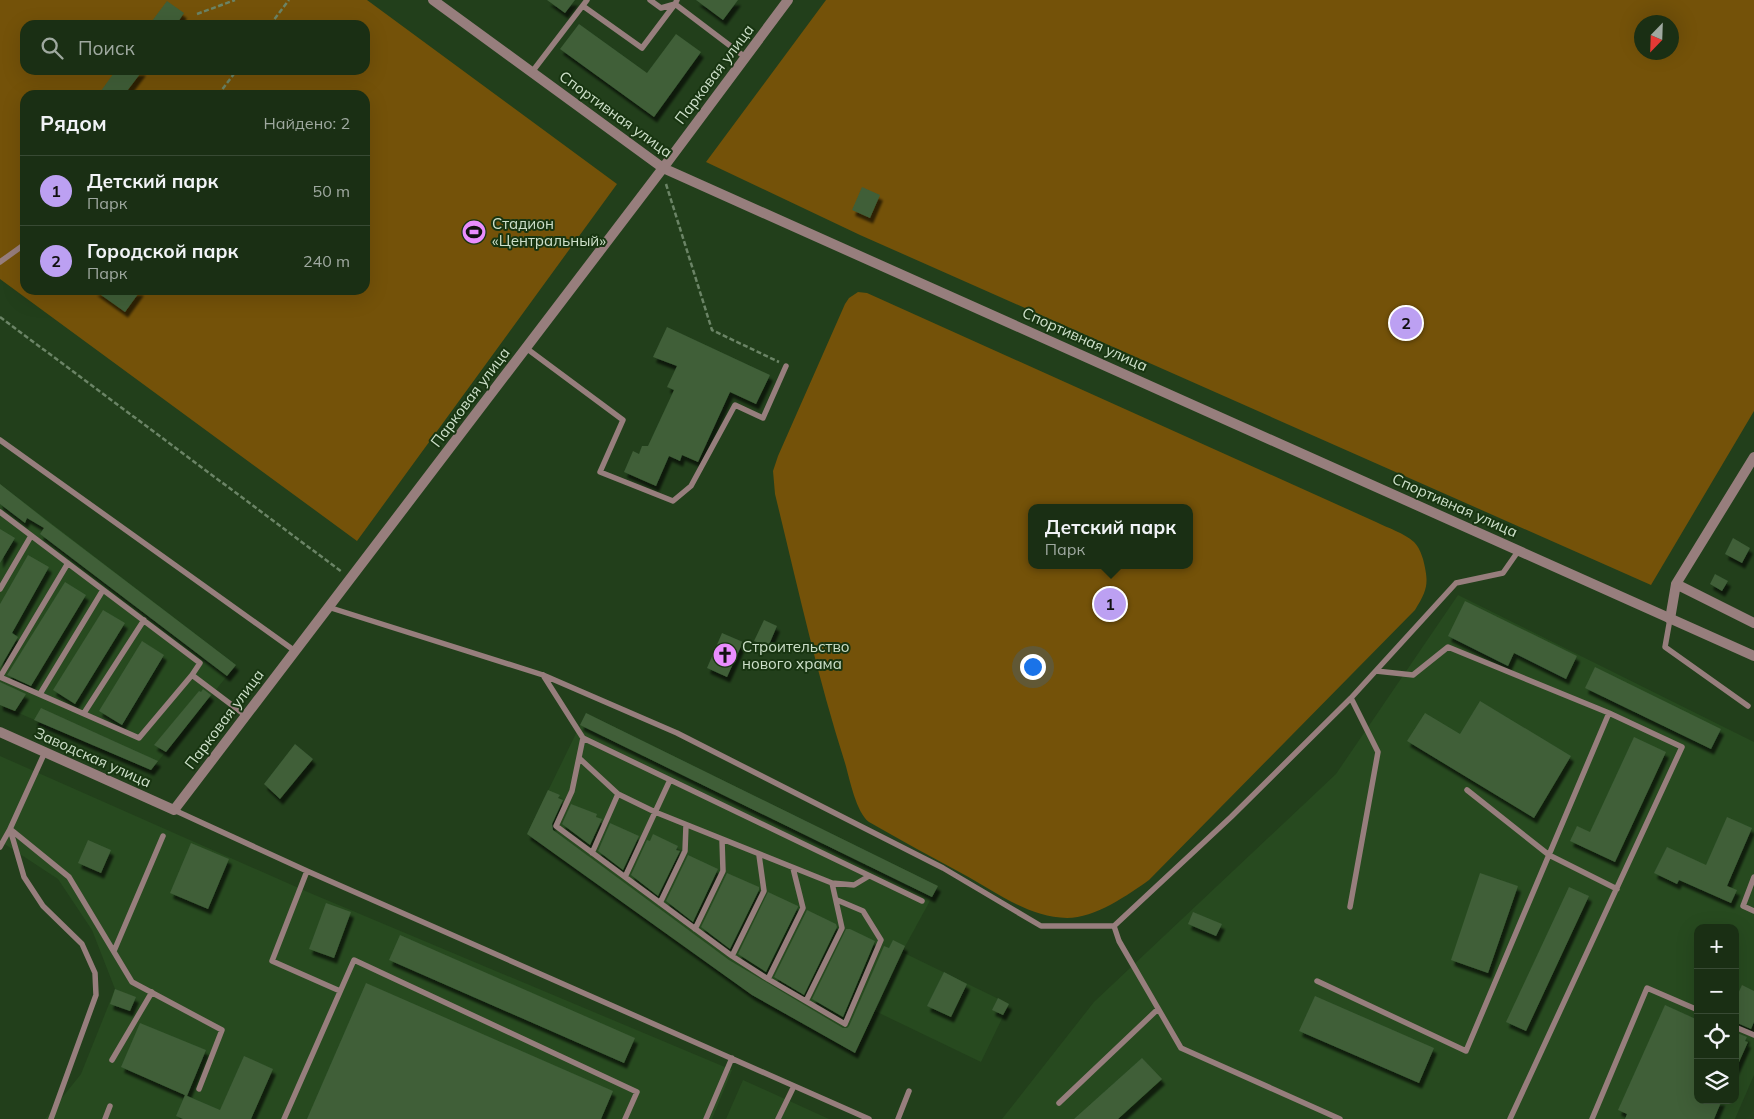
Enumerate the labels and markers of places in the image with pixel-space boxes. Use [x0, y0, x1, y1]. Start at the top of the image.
place label: Стадион «Центральный» [492, 214, 606, 250]
sports icon: Стадион «Центральный» [461, 219, 487, 245]
pin: 2 [1390, 304, 1422, 342]
pin: 1 [1094, 585, 1126, 623]
place label: Строительство нового храма [742, 637, 850, 673]
church icon: Строительство нового храма [712, 642, 738, 668]

